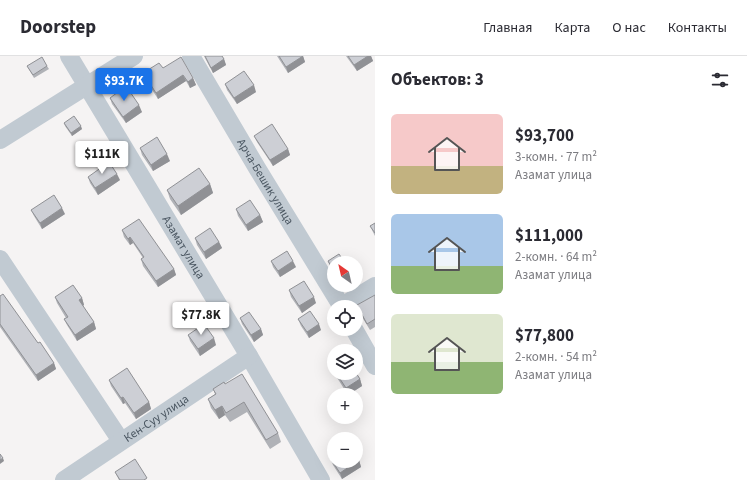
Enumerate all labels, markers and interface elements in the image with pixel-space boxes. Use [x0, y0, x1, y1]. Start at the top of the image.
text: Doorstep [20, 14, 96, 41]
text: Главная [483, 18, 532, 38]
text: Карта [554, 18, 590, 38]
text: О нас [612, 18, 646, 38]
text: Контакты [668, 18, 727, 38]
pin: $93.7K [91, 68, 157, 102]
text: Объектов: 3 [391, 68, 484, 92]
icon: filters [709, 69, 731, 91]
text: $93.7K [104, 72, 144, 90]
text: $93,700 [515, 124, 574, 148]
icon: home [423, 130, 471, 178]
street label: Арча-Бешик улица [233, 136, 298, 228]
pin: $111K [74, 141, 130, 175]
text: $111K [84, 145, 120, 163]
text: 3-комн. · 77 m² [515, 148, 597, 166]
text: Азамат улица [515, 166, 592, 184]
street label: Азамат улица [158, 213, 209, 282]
text: $111,000 [515, 224, 583, 248]
icon: home [423, 230, 471, 278]
text: 2-комн. · 64 m² [515, 248, 597, 266]
north arrow [327, 256, 363, 292]
map controls [327, 256, 363, 468]
text: Азамат улица [515, 266, 592, 284]
button: locate [327, 300, 363, 336]
pin: $77.8K [168, 302, 234, 336]
text: $77.8K [181, 306, 221, 324]
text: $77,800 [515, 324, 574, 348]
icon: home [423, 330, 471, 378]
button: layers [327, 344, 363, 380]
text: 2-комн. · 54 m² [515, 348, 597, 366]
text: Азамат улица [515, 366, 592, 384]
button: + [327, 388, 363, 424]
street label: Кен-Суу улица [121, 391, 192, 447]
button: − [327, 432, 363, 468]

